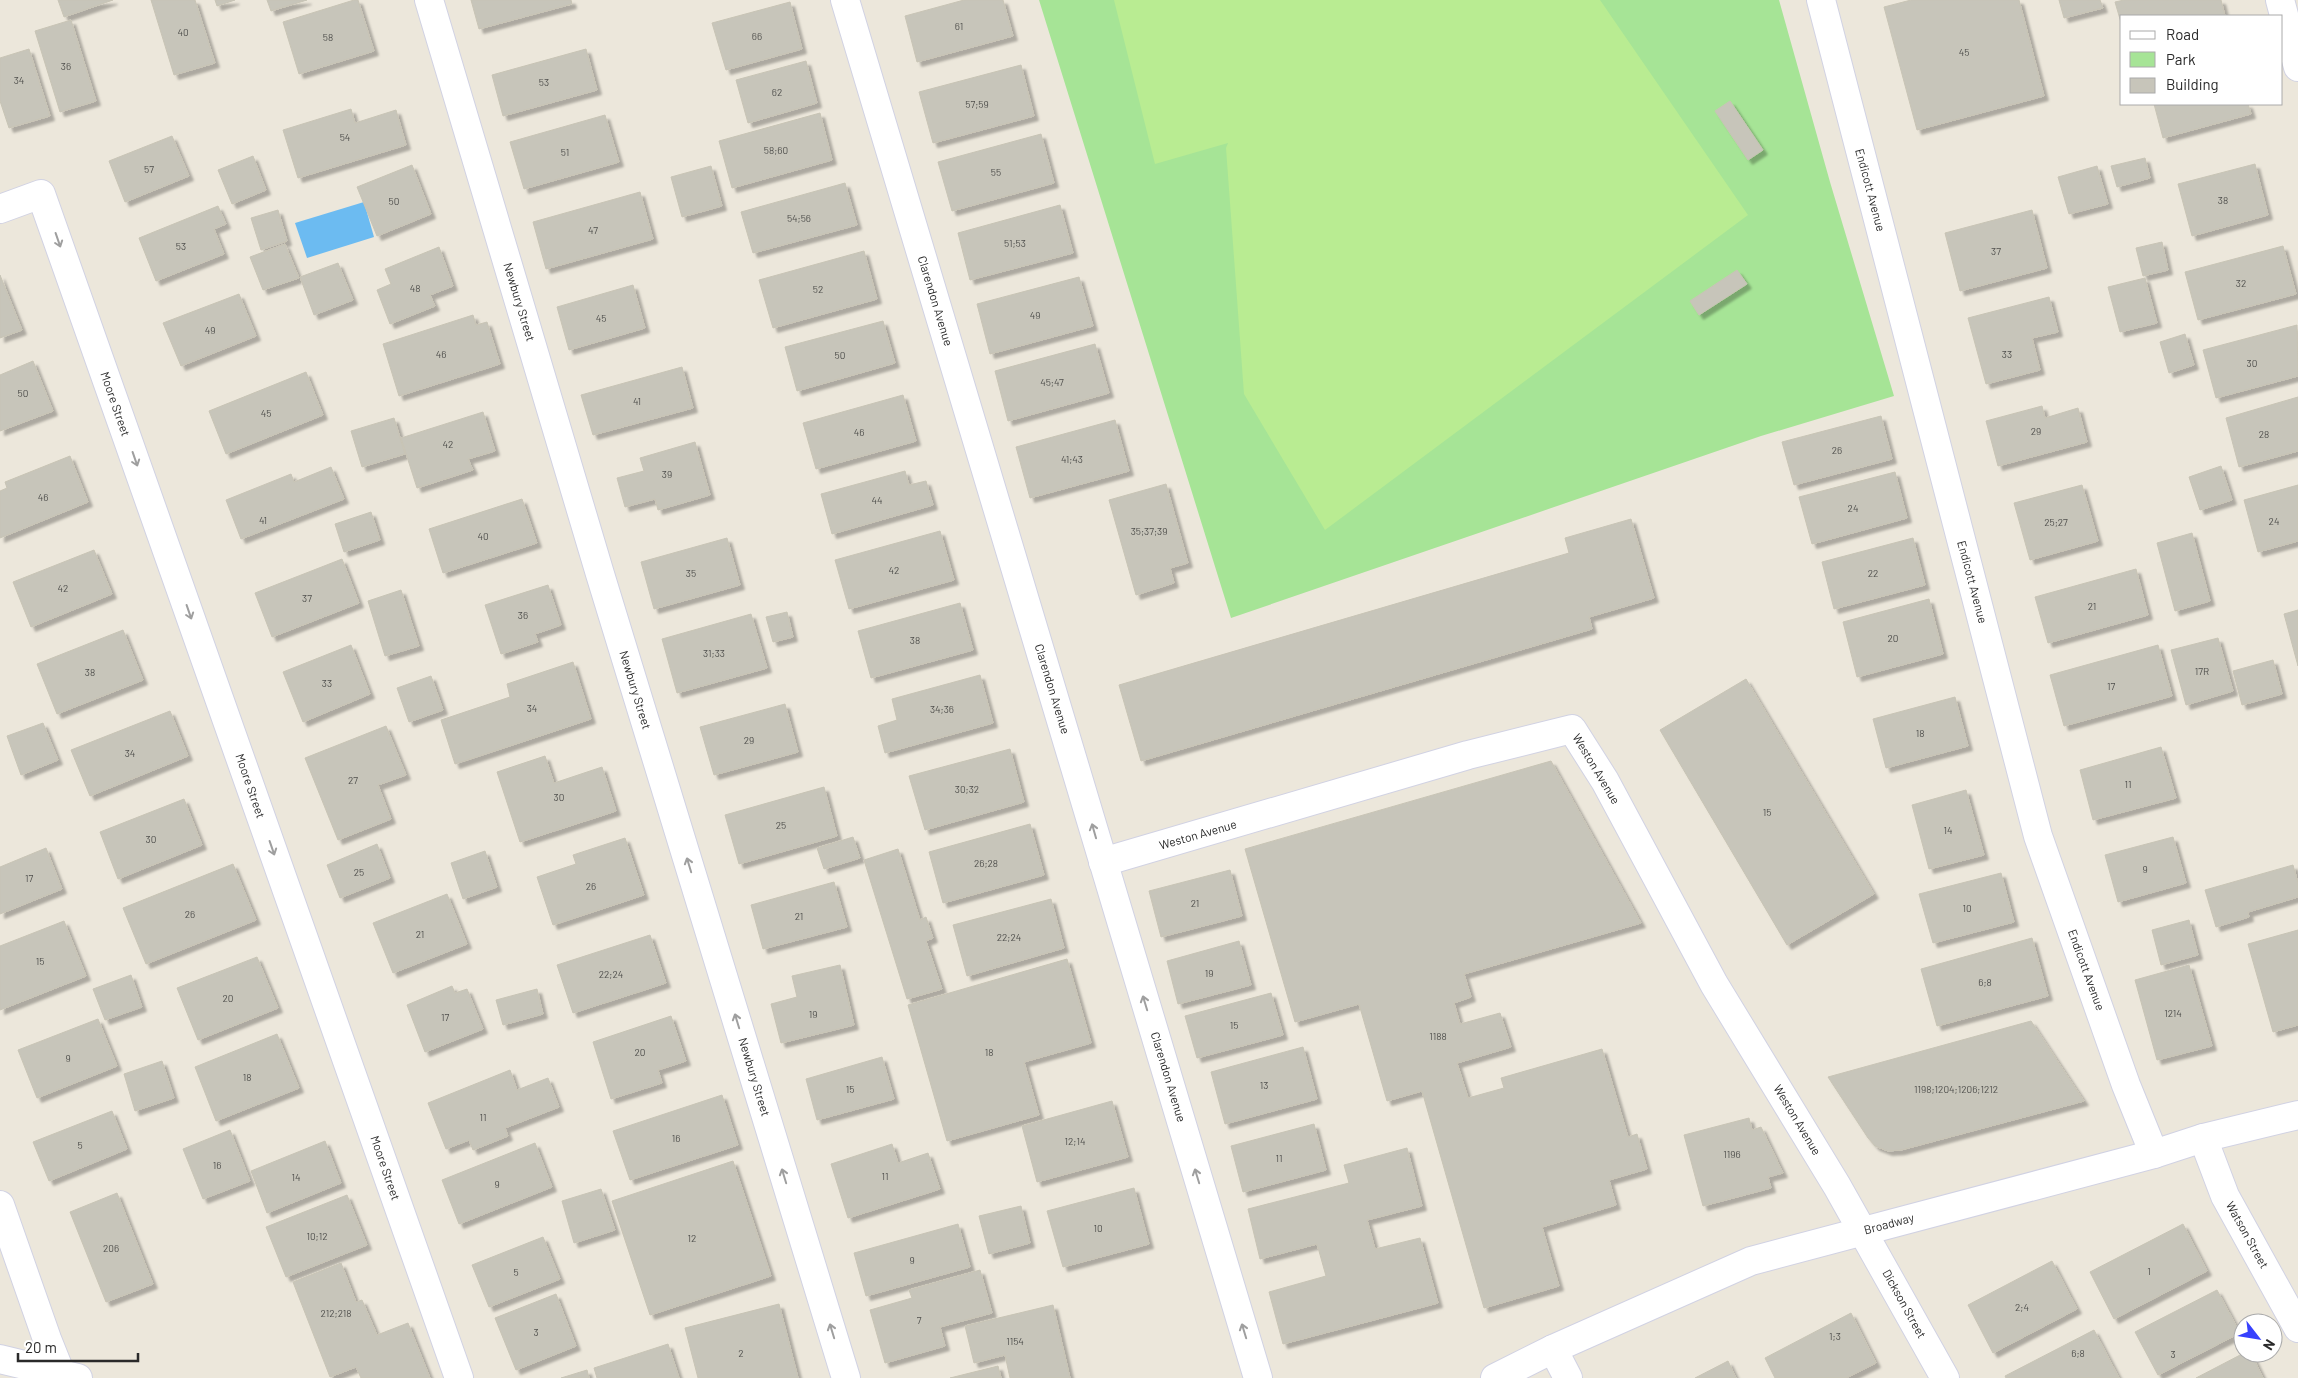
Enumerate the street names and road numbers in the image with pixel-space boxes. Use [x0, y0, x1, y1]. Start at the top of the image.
street label: Endicott Avenue [1853, 147, 1889, 233]
street label: Clarendon Avenue [916, 254, 956, 347]
street label: Newbury Street [501, 261, 539, 343]
street label: Moore Street [98, 369, 134, 438]
street label: Endicott Avenue [1955, 539, 1991, 625]
street label: Clarendon Avenue [1033, 642, 1073, 735]
street label: Newbury Street [617, 649, 655, 731]
street label: Weston Avenue [1570, 731, 1623, 806]
street label: Moore Street [233, 751, 269, 820]
street label: Weston Avenue [1157, 816, 1238, 852]
street label: Endicott Avenue [2066, 927, 2108, 1012]
street label: Clarendon Avenue [1149, 1030, 1189, 1123]
street label: Newbury Street [736, 1036, 774, 1118]
street label: Weston Avenue [1771, 1082, 1824, 1157]
street label: Moore Street [368, 1133, 404, 1202]
street label: Watson Street [2224, 1199, 2272, 1270]
street label: Broadway [1862, 1210, 1916, 1236]
street label: Dickson Street [1880, 1267, 1930, 1340]

